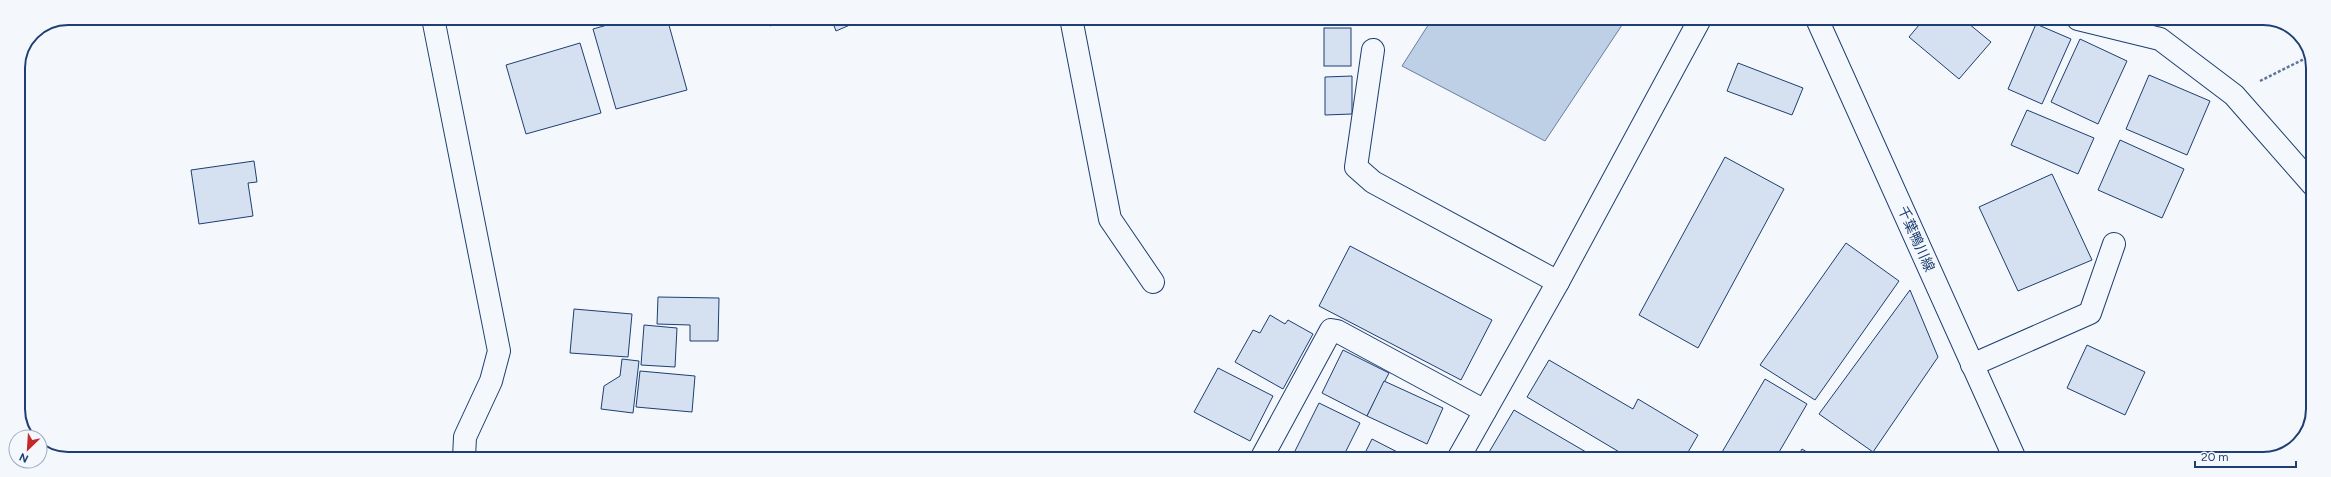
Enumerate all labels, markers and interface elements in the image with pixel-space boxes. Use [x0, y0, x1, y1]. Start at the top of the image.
street label: 千葉鴨川線 [1894, 204, 1938, 274]
north arrow [8, 429, 48, 469]
scale bar [2195, 443, 2296, 469]
text: N [17, 450, 31, 465]
text: 20 m [2201, 450, 2229, 464]

